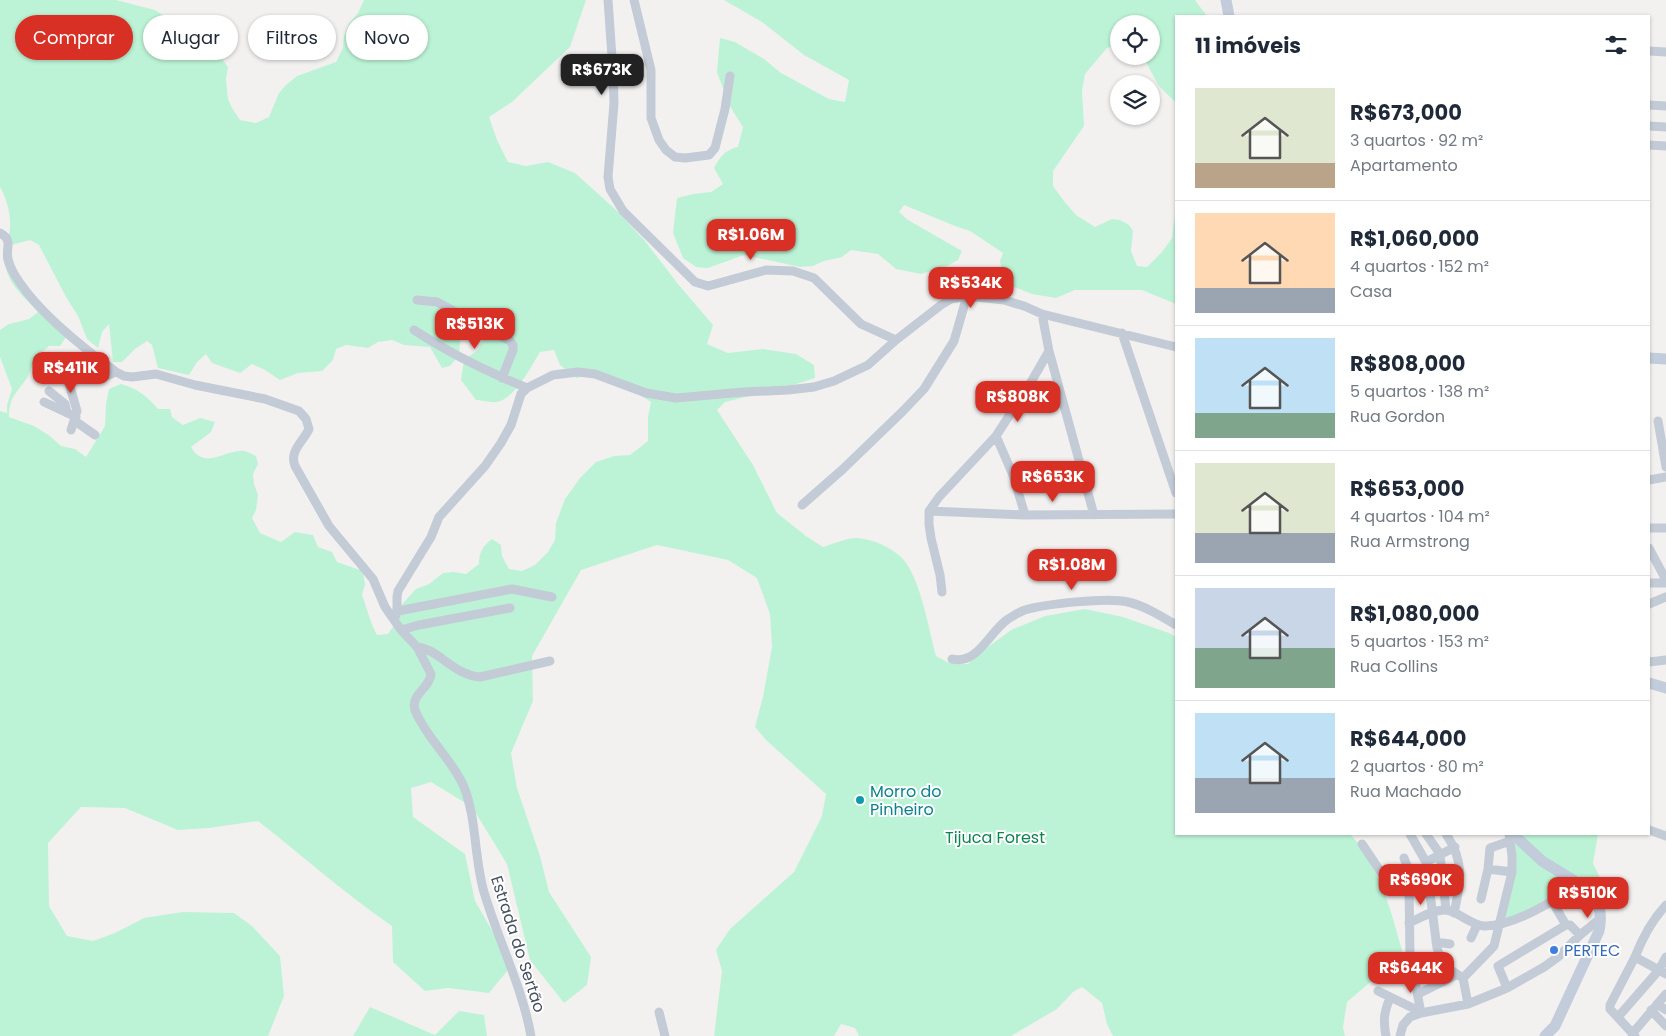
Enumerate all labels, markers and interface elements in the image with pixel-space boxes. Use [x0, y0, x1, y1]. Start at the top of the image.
chip: Comprar [15, 15, 133, 60]
chip: Alugar [143, 15, 238, 60]
chip: Filtros [248, 15, 336, 60]
chip: Novo [346, 15, 428, 60]
map controls [1110, 15, 1160, 125]
button: locate [1110, 15, 1160, 65]
text: 11 imóveis [1195, 31, 1301, 60]
icon: filters [1602, 31, 1630, 59]
pin: R$673K [561, 54, 643, 96]
text: R$673K [572, 58, 632, 81]
button: layers [1110, 75, 1160, 125]
text: R$673,000 [1350, 98, 1462, 127]
icon: home [1235, 108, 1295, 168]
text: 3 quartos · 92 m² [1350, 129, 1483, 152]
text: Apartamento [1350, 154, 1458, 177]
pin: R$1.06M [705, 218, 797, 261]
text: R$1.06M [718, 223, 784, 246]
text: R$1,060,000 [1350, 224, 1479, 253]
icon: home [1235, 233, 1295, 293]
text: 4 quartos · 152 m² [1350, 255, 1489, 278]
pin: R$534K [930, 266, 1012, 309]
text: R$534K [939, 271, 1003, 294]
text: Casa [1350, 280, 1392, 303]
pin: R$513K [434, 308, 516, 350]
text: R$513K [446, 312, 504, 335]
text: R$808,000 [1350, 349, 1466, 378]
pin: R$411K [30, 352, 112, 394]
text: R$411K [44, 356, 98, 379]
icon: home [1235, 358, 1295, 418]
pin: R$808K [977, 380, 1059, 423]
text: 5 quartos · 138 m² [1350, 380, 1489, 403]
text: R$808K [986, 385, 1050, 408]
text: Rua Gordon [1350, 405, 1445, 428]
pin: R$653K [1012, 460, 1094, 503]
text: R$653K [1022, 465, 1084, 488]
text: R$653,000 [1350, 474, 1464, 503]
icon: home [1235, 483, 1295, 543]
text: 4 quartos · 104 m² [1350, 505, 1490, 528]
text: Rua Armstrong [1350, 530, 1470, 553]
pin: R$1.08M [1026, 548, 1118, 591]
text: R$1.08M [1039, 553, 1105, 576]
text: R$1,080,000 [1350, 599, 1480, 628]
icon: home [1235, 608, 1295, 668]
text: 5 quartos · 153 m² [1350, 630, 1489, 653]
text: Rua Collins [1350, 655, 1438, 678]
text: R$644,000 [1350, 724, 1466, 753]
icon: home [1235, 733, 1295, 793]
text: 2 quartos · 80 m² [1350, 755, 1484, 778]
place label: Morro do Pinheiro [870, 780, 942, 821]
text: Rua Machado [1350, 780, 1461, 803]
marker: Morro do Pinheiro [854, 794, 866, 806]
park label: Tijuca Forest [945, 826, 1045, 849]
pin: R$690K [1380, 864, 1462, 906]
text: R$690K [1390, 868, 1452, 891]
street label: Estrada do Sertão [485, 873, 551, 1015]
pin: R$510K [1547, 876, 1629, 919]
text: R$510K [1559, 881, 1617, 904]
place label: PERTEC [1564, 939, 1620, 962]
marker: PERTEC [1548, 944, 1560, 956]
pin: R$644K [1370, 952, 1452, 994]
text: R$644K [1379, 956, 1443, 979]

